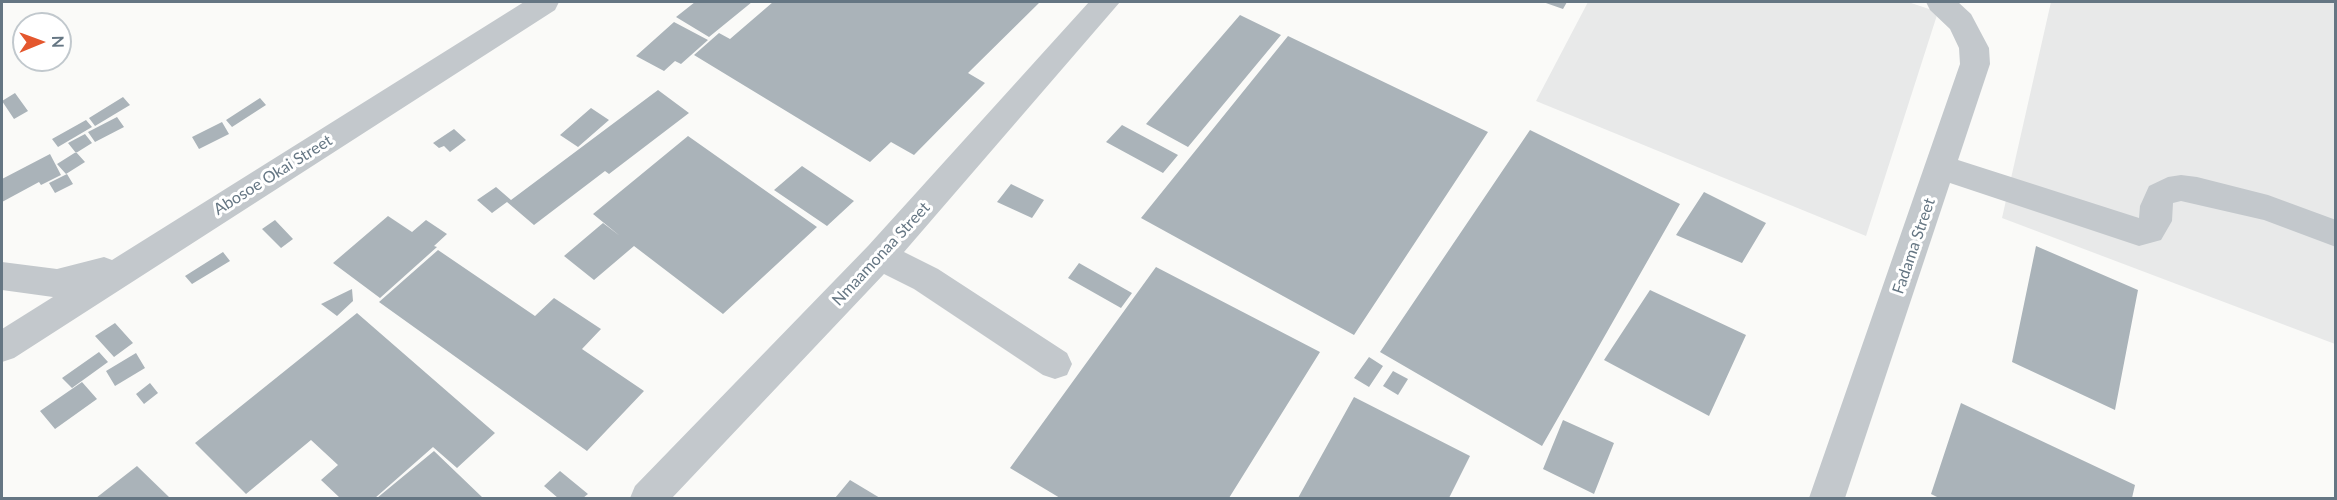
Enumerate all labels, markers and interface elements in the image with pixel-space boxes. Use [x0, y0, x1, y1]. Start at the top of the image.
north arrow [12, 12, 72, 72]
text: N [49, 35, 68, 48]
street label: Abosoe Okai Street [210, 131, 336, 219]
street label: Fadama Street [1889, 196, 1939, 296]
street label: Nmaamonaa Street [828, 198, 934, 310]

